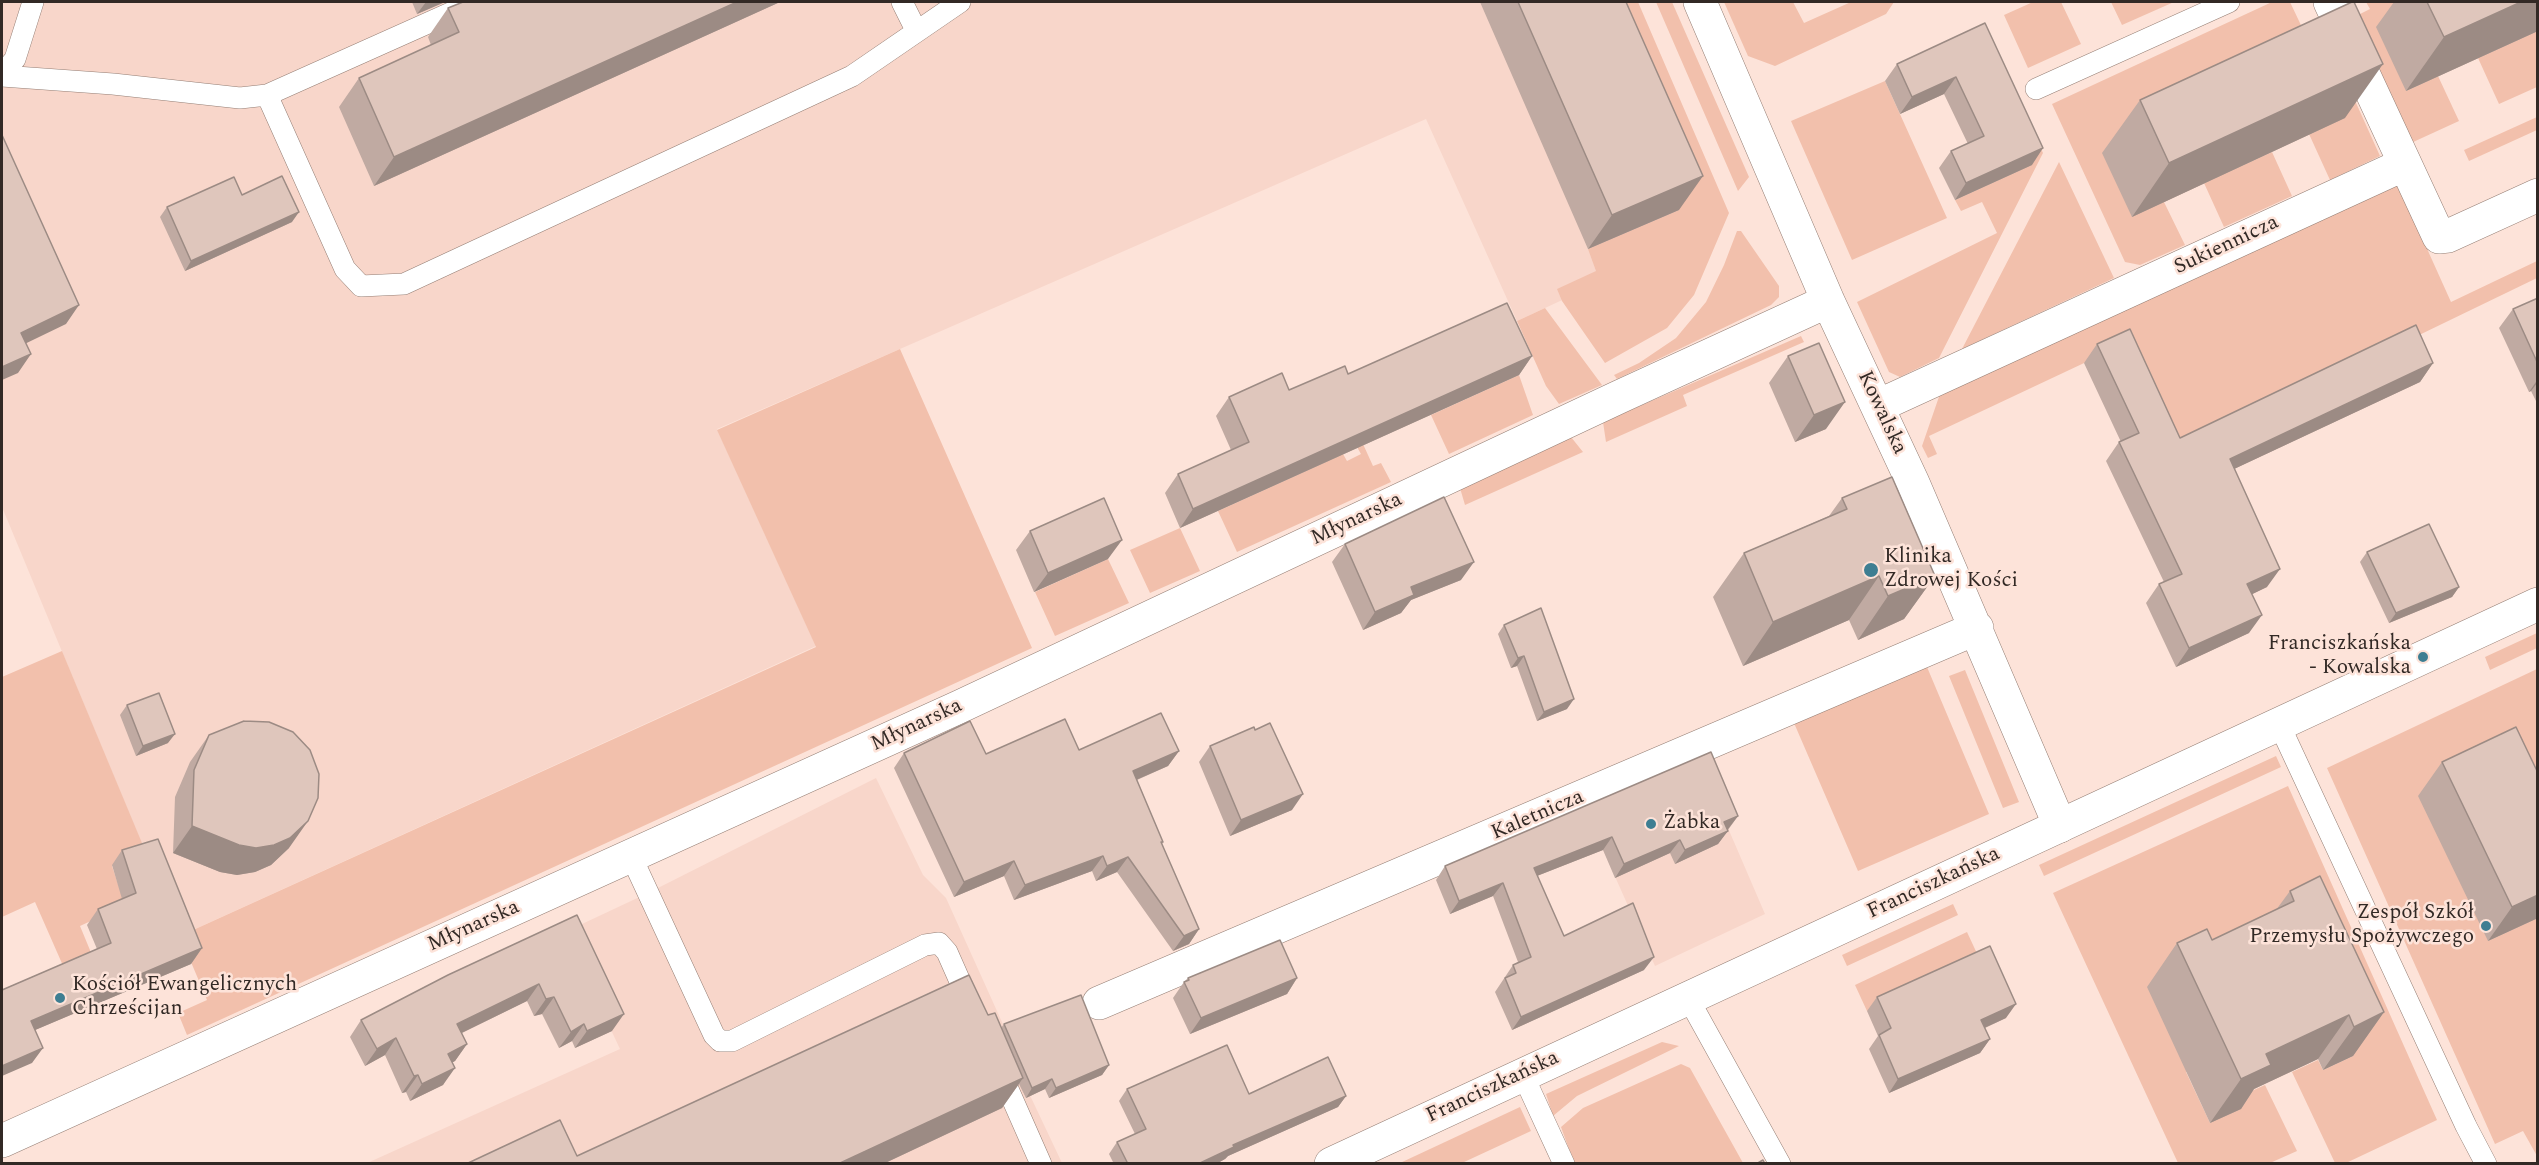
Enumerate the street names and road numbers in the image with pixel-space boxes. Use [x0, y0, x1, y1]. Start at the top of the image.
street label: Sukiennicza [2171, 211, 2283, 281]
street label: Kowalska [1851, 367, 1911, 459]
street label: Młynarska [1307, 488, 1407, 552]
street label: Młynarska [867, 694, 967, 758]
street label: Kaletnicza [1488, 785, 1588, 847]
street label: Franciszkańska [1864, 842, 2004, 926]
street label: Młynarska [424, 896, 524, 958]
street label: Franciszkańska [1423, 1046, 1563, 1130]

